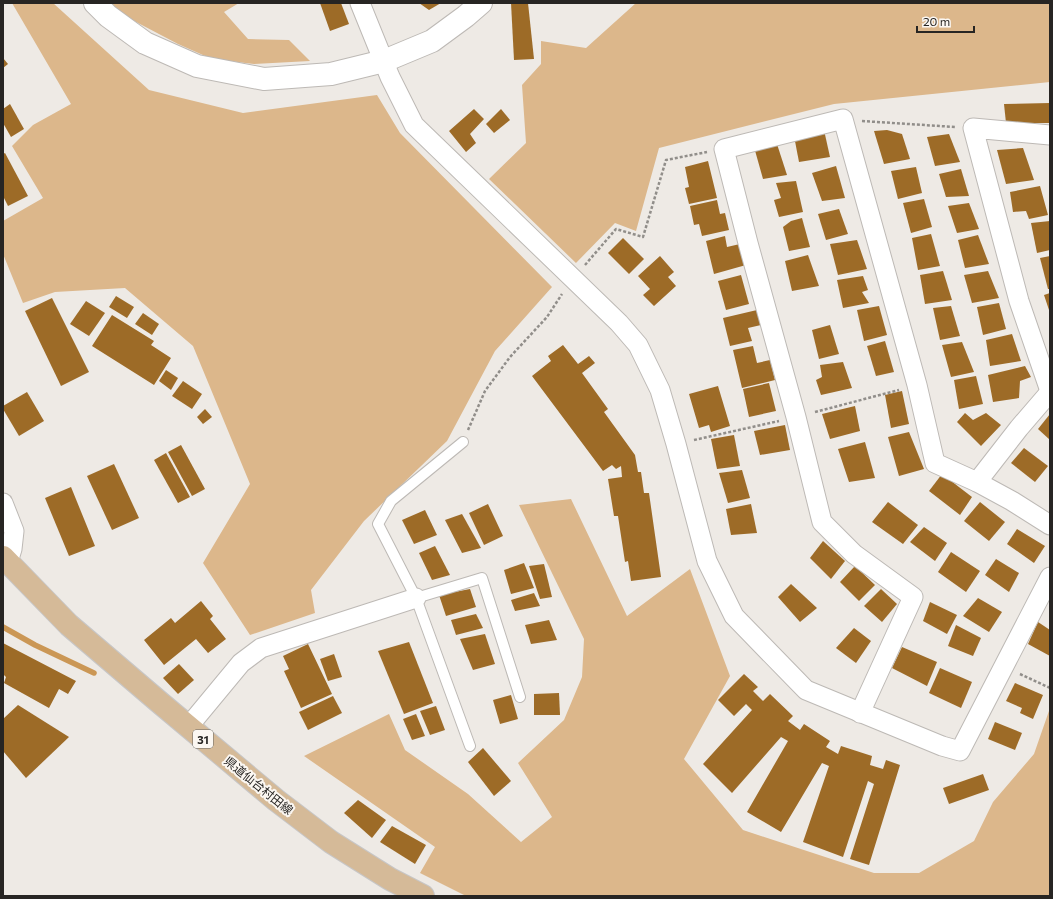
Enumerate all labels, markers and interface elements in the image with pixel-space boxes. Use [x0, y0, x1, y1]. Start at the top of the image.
scale bar [917, 8, 974, 34]
text: 20 m [923, 14, 950, 28]
road number: 31 [193, 730, 213, 748]
street label: 県道仙台村田線 [222, 753, 296, 817]

